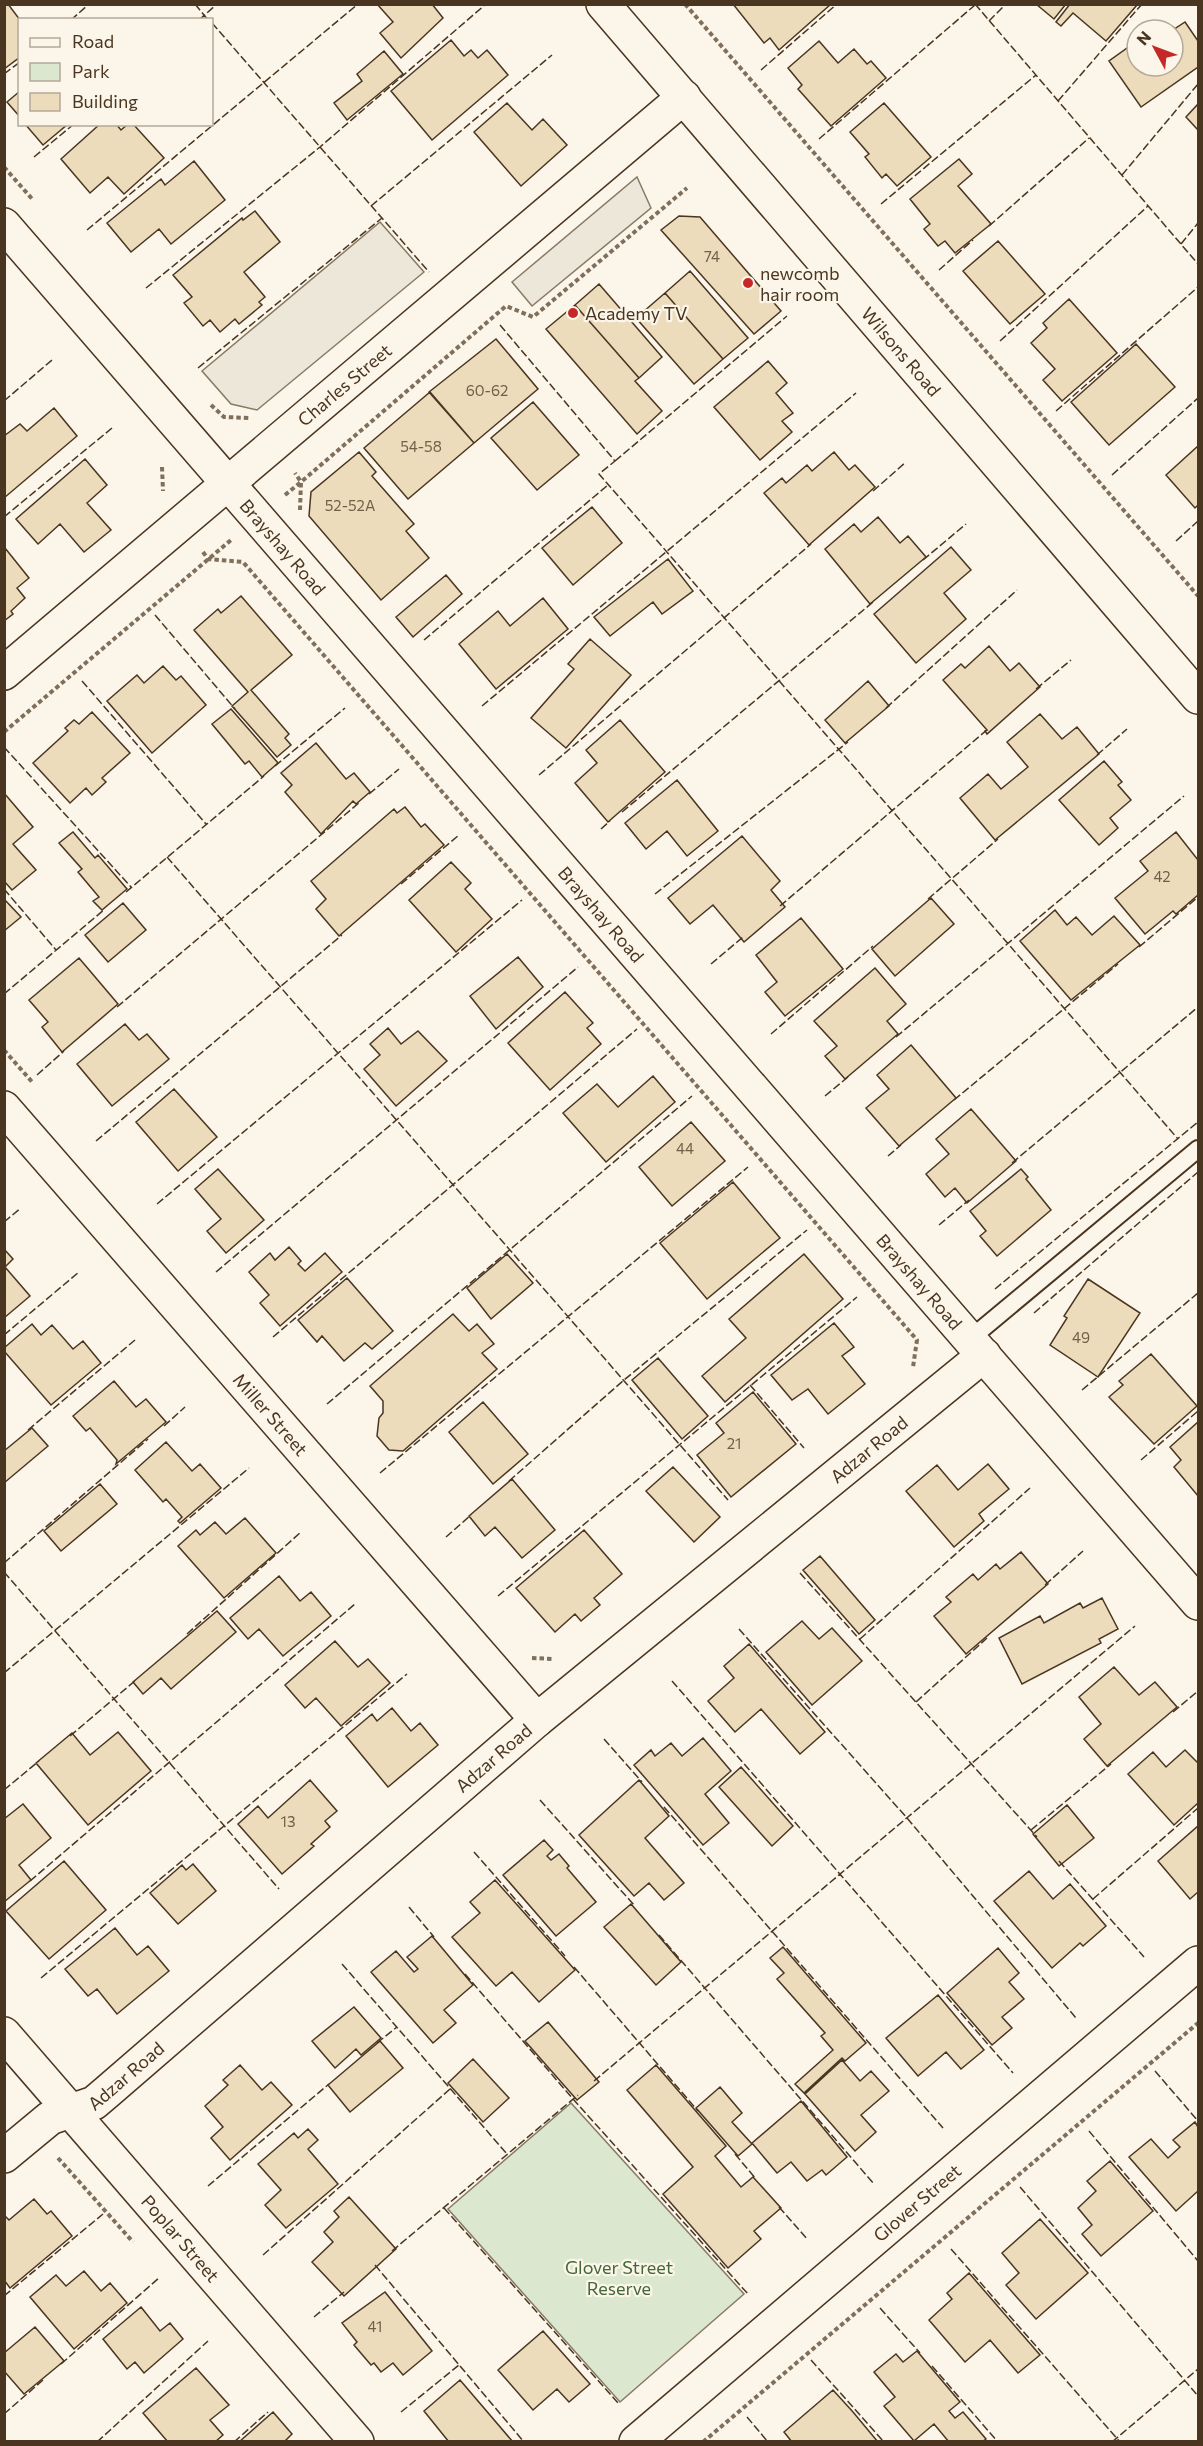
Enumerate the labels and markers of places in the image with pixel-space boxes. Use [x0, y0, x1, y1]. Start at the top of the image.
place label: newcomb hair room [760, 262, 840, 305]
marker: newcomb hair room [741, 276, 755, 290]
place label: Academy TV [585, 302, 687, 324]
marker: Academy TV [566, 306, 580, 320]

